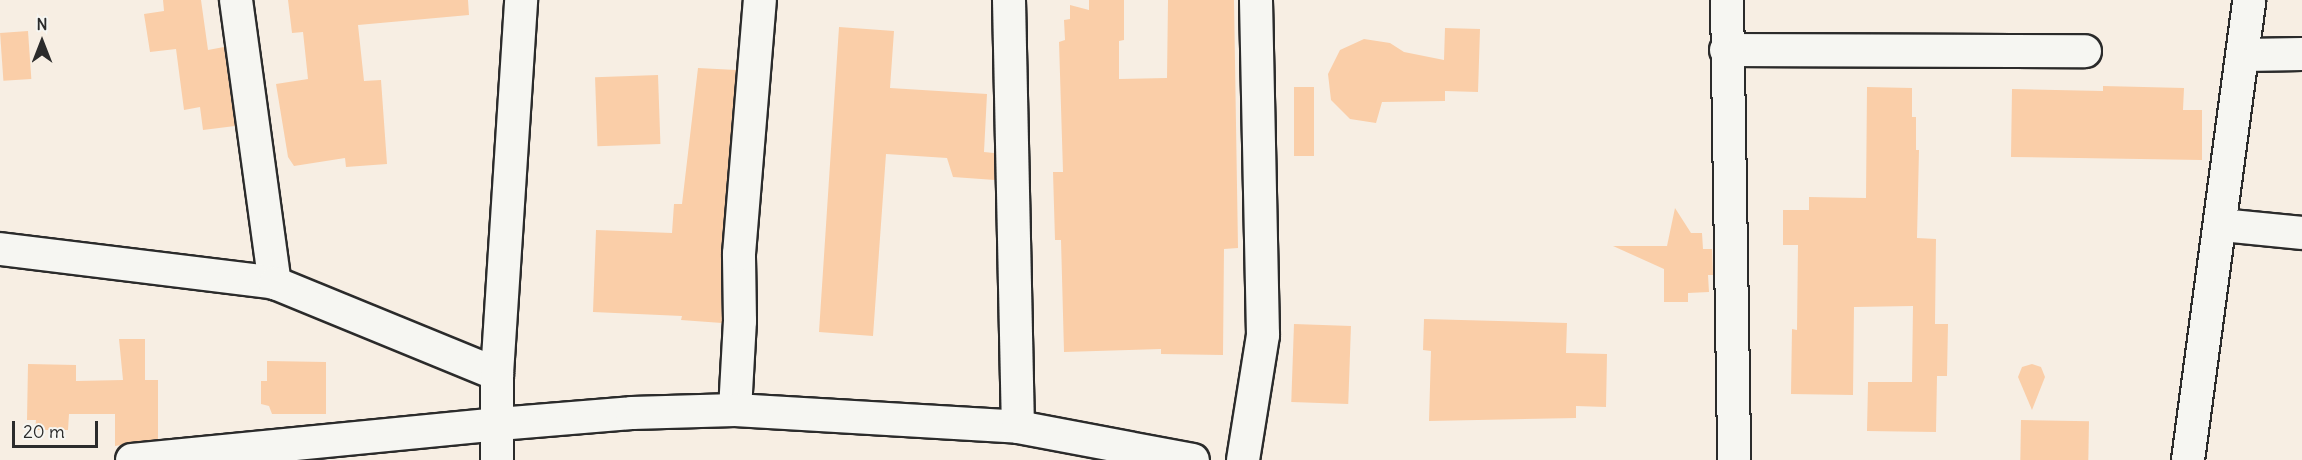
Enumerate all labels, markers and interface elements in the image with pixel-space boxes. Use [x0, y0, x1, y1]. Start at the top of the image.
north arrow [12, 12, 72, 72]
text: N [36, 14, 48, 34]
scale bar [15, 409, 100, 447]
text: 20 m [23, 420, 65, 443]

